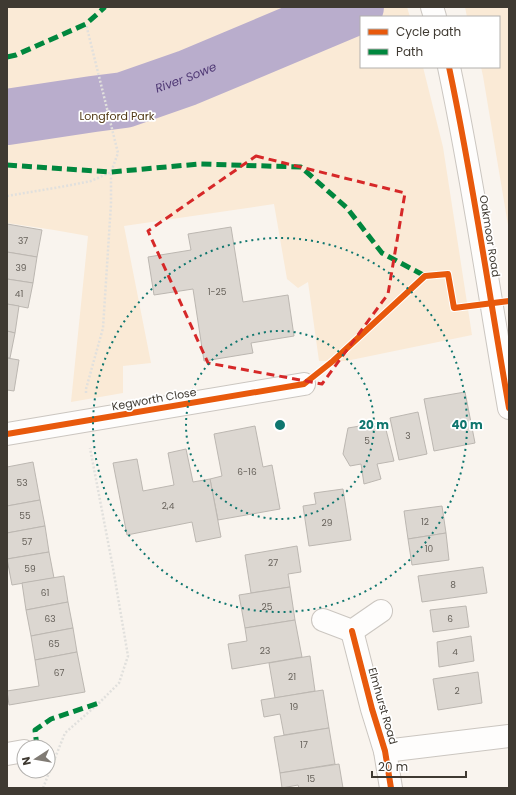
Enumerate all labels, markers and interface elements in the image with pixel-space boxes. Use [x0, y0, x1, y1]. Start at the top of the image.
legend [360, 16, 500, 68]
text: Cycle path [396, 23, 461, 40]
text: Path [396, 43, 423, 60]
water label: River Sowe [153, 57, 219, 96]
park label: Longford Park [80, 108, 155, 124]
street label: Oakmoor Road [476, 194, 504, 278]
house number: 37 [18, 235, 28, 247]
house number: 39 [16, 262, 27, 274]
house number: 1-25 [208, 286, 227, 298]
house number: 41 [15, 288, 23, 300]
street label: Kegworth Close [110, 384, 198, 414]
text: 20 m [359, 416, 389, 433]
text: 40 m [451, 416, 483, 433]
centre of rings [273, 418, 287, 432]
house number: 3 [405, 430, 411, 442]
house number: 5 [364, 435, 370, 447]
house number: 6-16 [237, 466, 257, 478]
house number: 53 [17, 477, 27, 489]
house number: 2,4 [162, 500, 175, 512]
house number: 55 [19, 510, 31, 522]
house number: 12 [421, 516, 429, 528]
house number: 29 [322, 517, 333, 529]
house number: 57 [22, 536, 32, 548]
house number: 10 [425, 543, 434, 555]
house number: 27 [268, 557, 278, 569]
house number: 59 [24, 563, 36, 575]
house number: 8 [450, 579, 456, 591]
house number: 61 [41, 587, 49, 599]
house number: 25 [262, 601, 273, 613]
house number: 63 [44, 613, 56, 625]
house number: 6 [447, 613, 453, 625]
house number: 65 [48, 638, 60, 650]
house number: 23 [260, 645, 270, 657]
house number: 4 [452, 646, 458, 658]
street label: Elmhurst Road [364, 666, 402, 746]
house number: 67 [54, 667, 64, 679]
house number: 21 [288, 671, 296, 683]
house number: 2 [454, 685, 460, 697]
house number: 19 [290, 701, 299, 713]
north arrow [16, 739, 56, 779]
house number: 17 [300, 739, 308, 751]
scale bar [372, 753, 466, 779]
text: N [18, 755, 35, 767]
text: 20 m [378, 758, 408, 775]
house number: 15 [307, 773, 316, 785]

